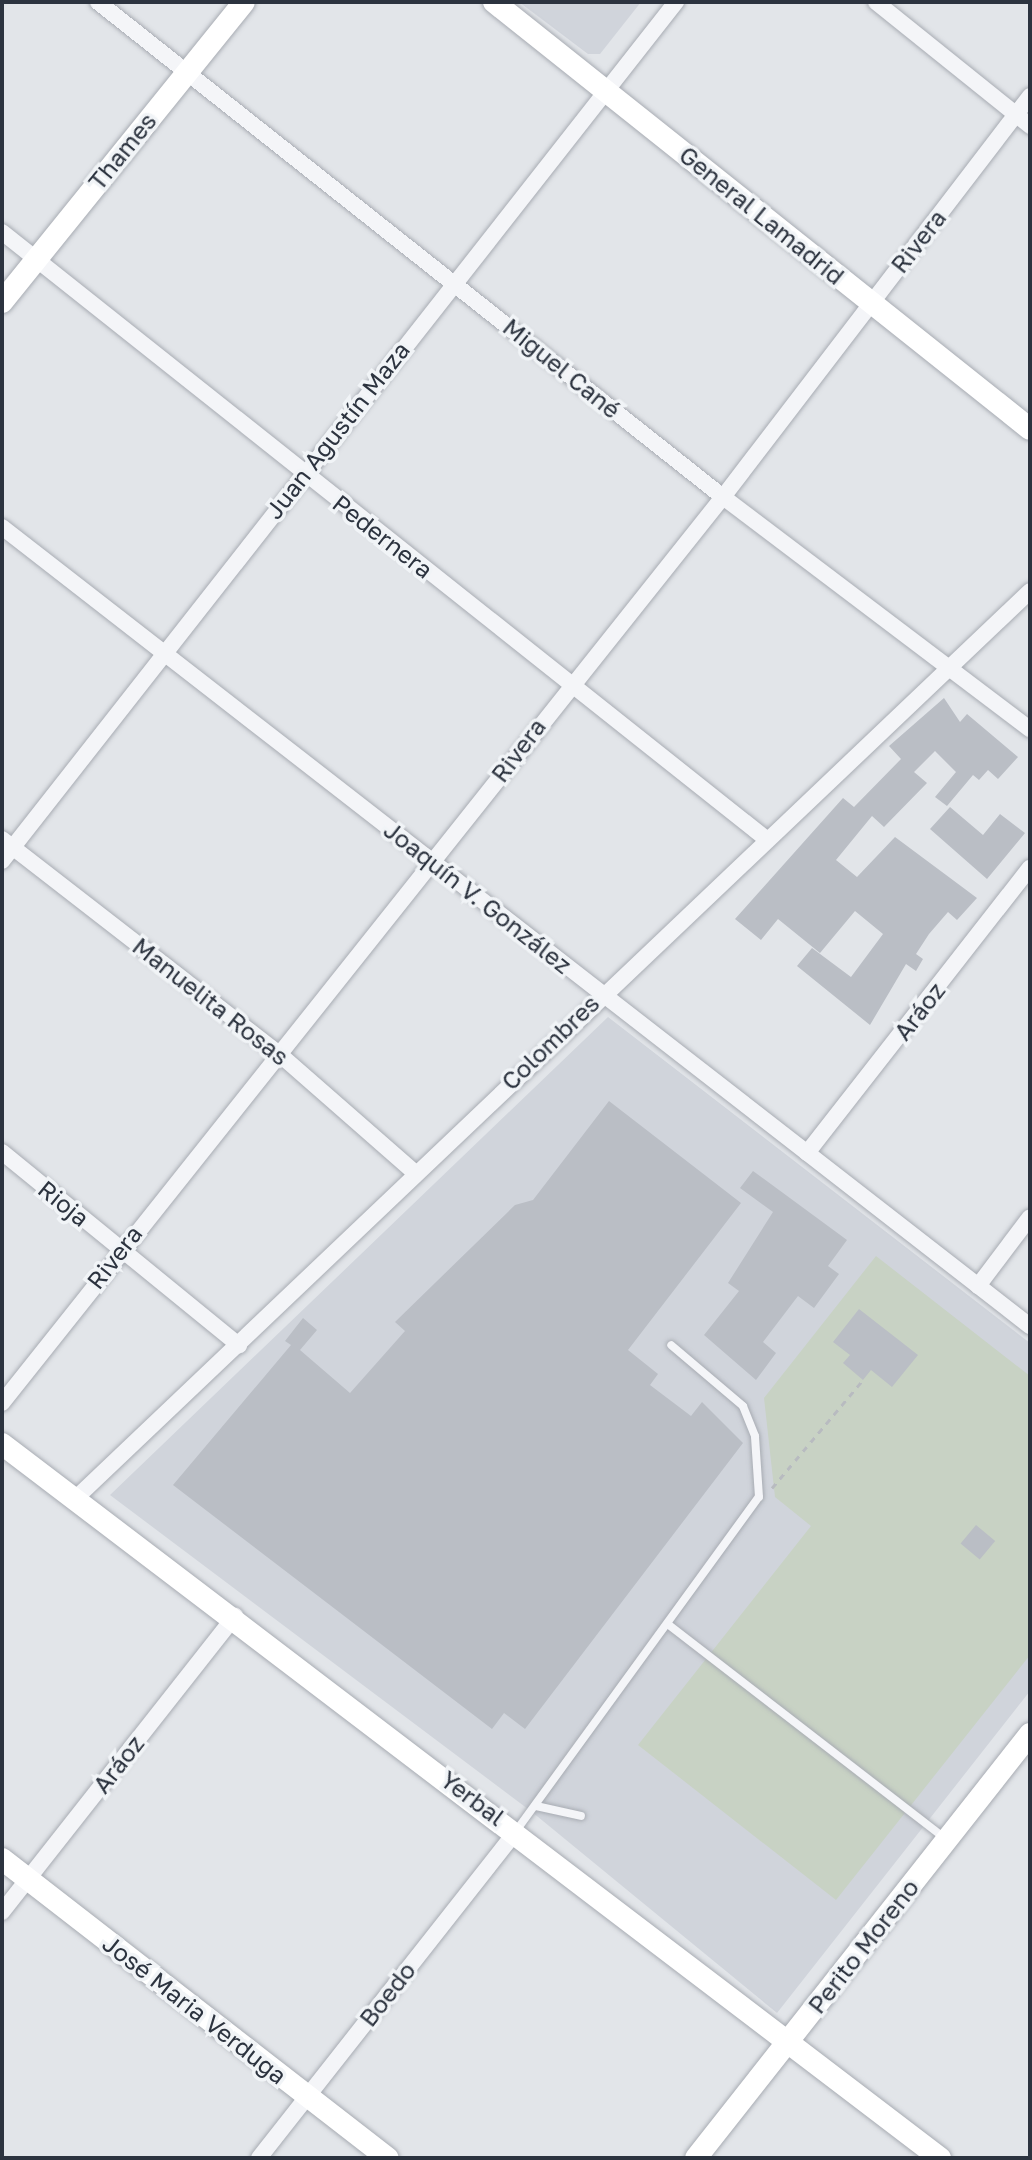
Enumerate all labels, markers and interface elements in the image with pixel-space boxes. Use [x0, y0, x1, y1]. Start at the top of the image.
street label: Thames [82, 107, 162, 195]
street label: General Lamadrid [674, 140, 850, 290]
street label: Rivera [884, 204, 952, 278]
street label: Miguel Cané [498, 312, 626, 424]
street label: Juan Agustín Maza [259, 336, 415, 524]
street label: Pedernera [327, 488, 439, 584]
street label: Rivera [485, 712, 551, 788]
street label: Joaquín V. González [379, 815, 577, 979]
street label: Manuelita Rosas [127, 931, 295, 1071]
street label: Aráoz [888, 976, 950, 1046]
street label: Colombres [495, 988, 605, 1096]
street label: Rioja [33, 1174, 95, 1232]
street label: Rivera [80, 1220, 148, 1294]
street label: Aráoz [87, 1729, 149, 1799]
street label: Yerbal [435, 1765, 511, 1831]
street label: Perito Moreno [802, 1873, 924, 2019]
street label: José Maria Verduga [97, 1928, 293, 2090]
street label: Boedo [353, 1956, 421, 2032]

